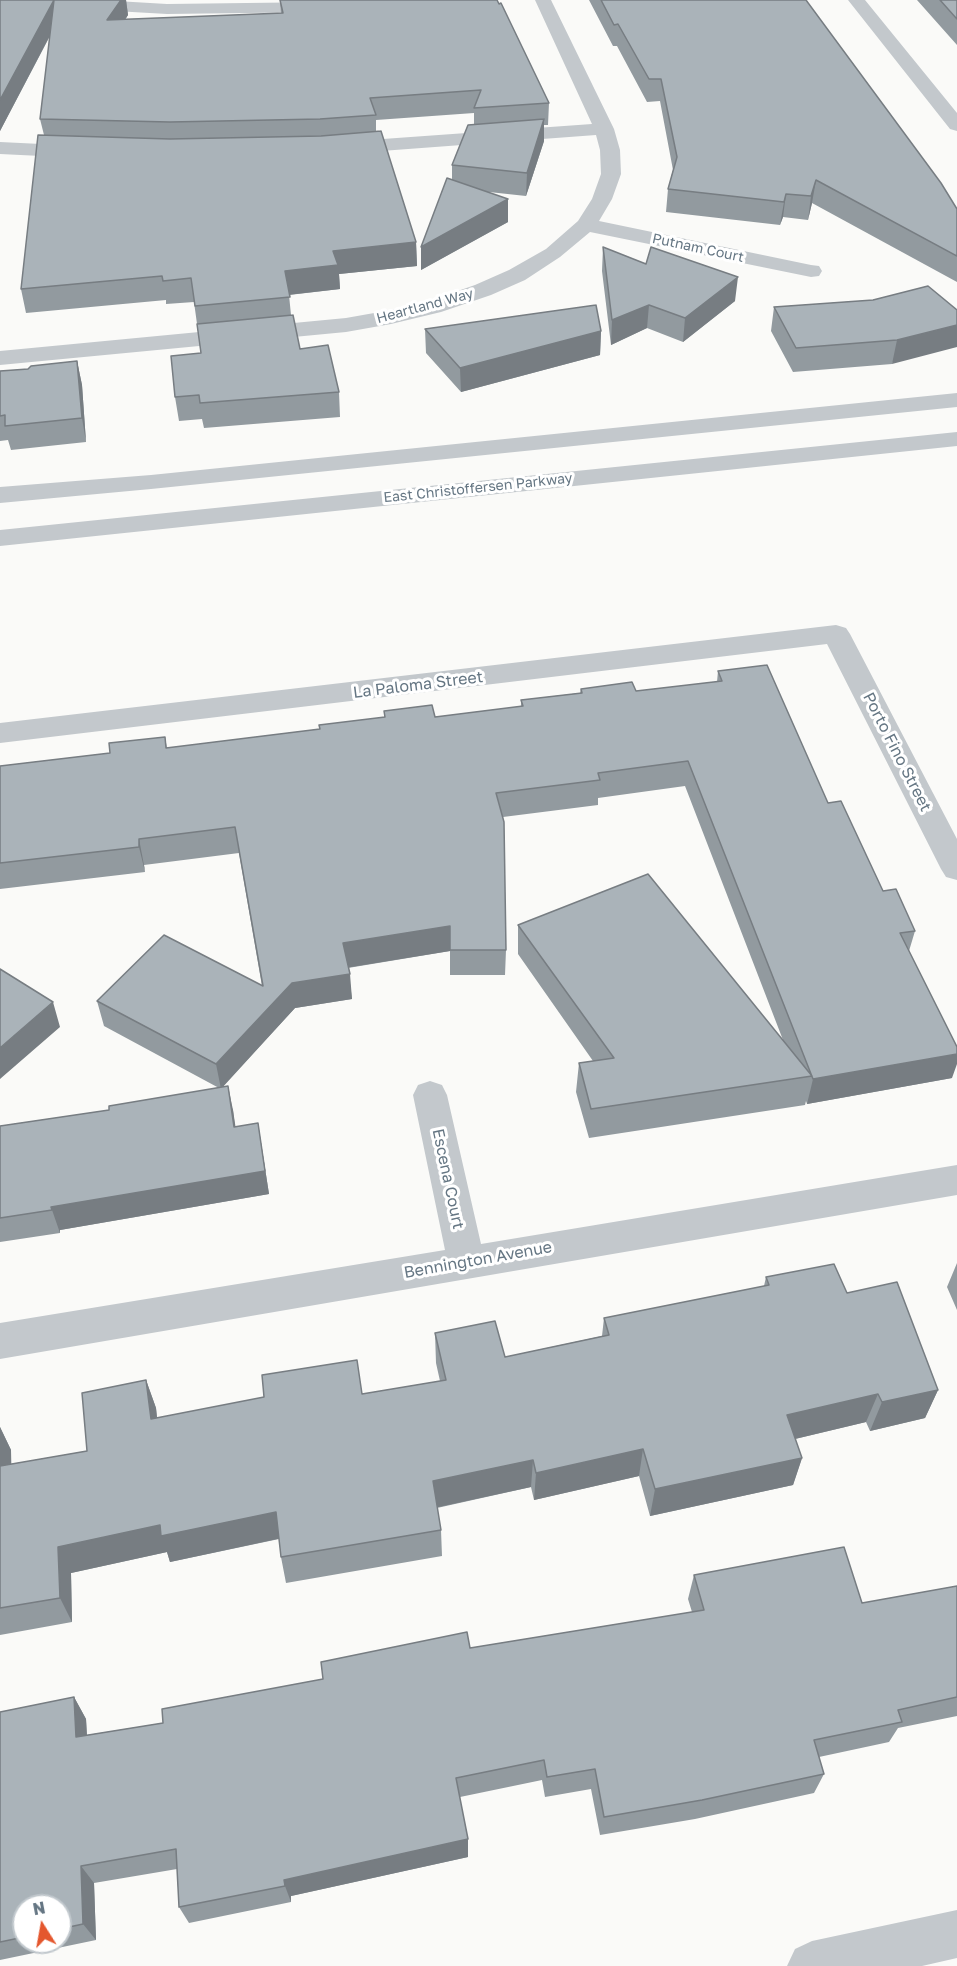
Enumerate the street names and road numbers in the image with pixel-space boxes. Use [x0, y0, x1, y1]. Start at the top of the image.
street label: Putnam Court [651, 230, 745, 266]
street label: Heartland Way [375, 285, 475, 327]
street label: East Christoffersen Parkway [383, 470, 573, 506]
street label: La Paloma Street [352, 668, 484, 702]
street label: Porto Fino Street [859, 689, 935, 815]
street label: Escena Court [428, 1127, 468, 1231]
street label: Bennington Avenue [402, 1238, 554, 1282]

